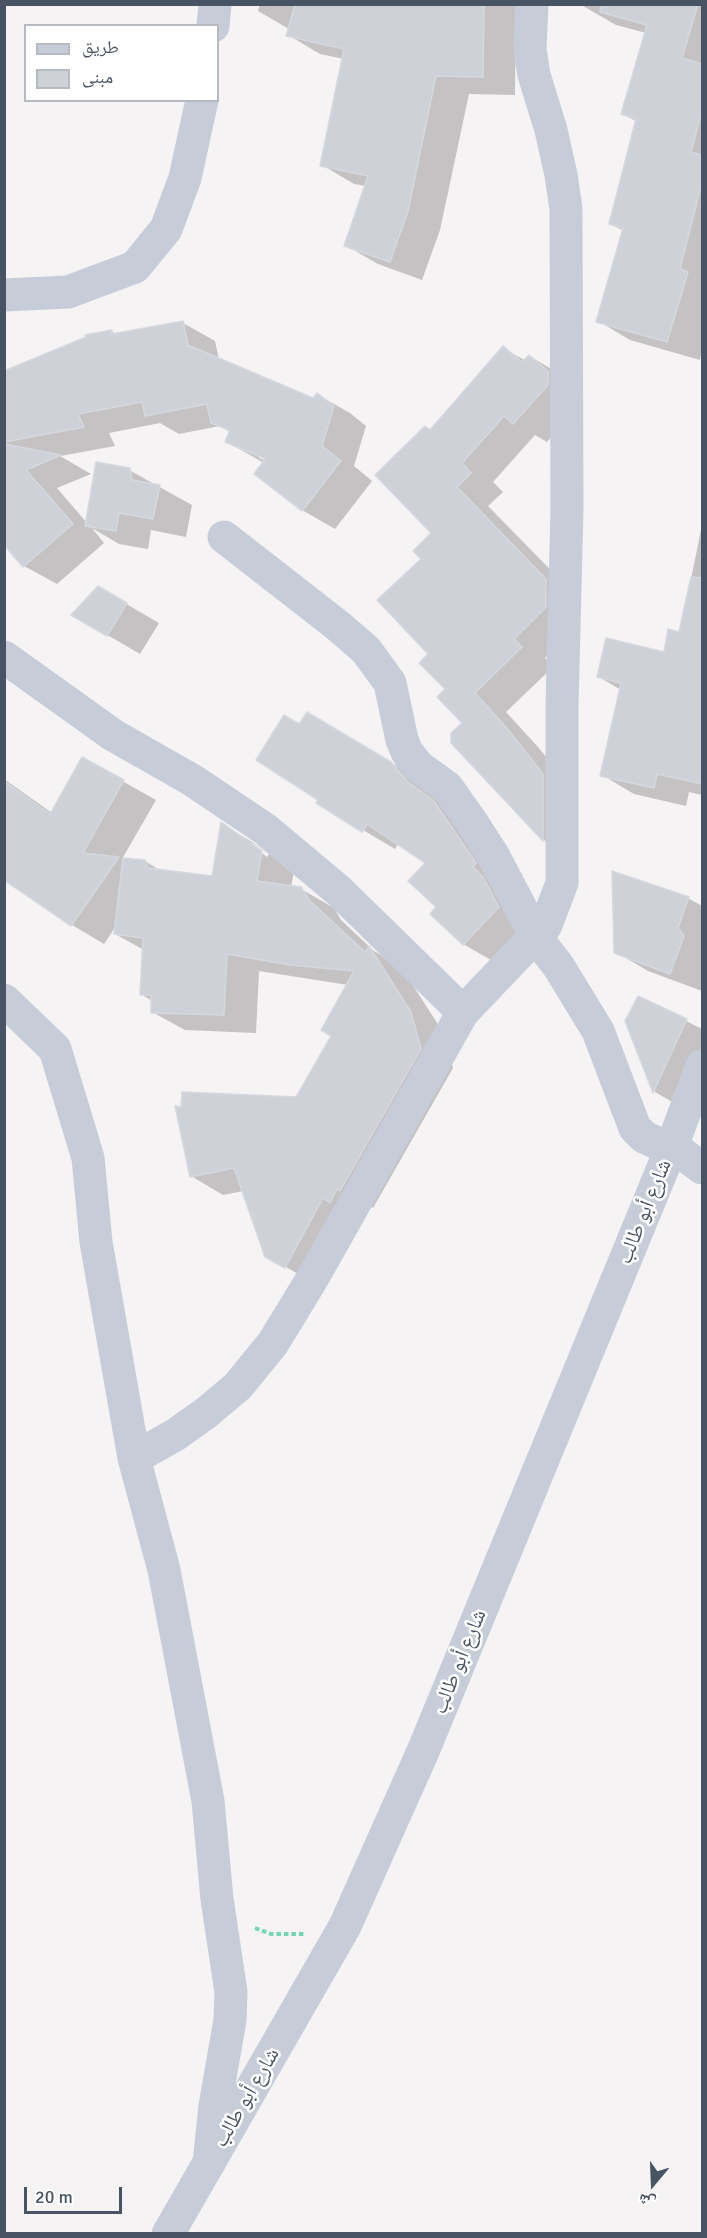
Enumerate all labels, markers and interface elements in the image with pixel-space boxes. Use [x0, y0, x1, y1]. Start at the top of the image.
legend [24, 24, 219, 102]
text: طريق [82, 36, 119, 58]
text: مبنى [82, 66, 113, 88]
street label: شارع أبو طالب [613, 1156, 677, 1268]
street label: شارع أبو طالب [428, 1606, 492, 1718]
street label: شارع أبو طالب [208, 2044, 286, 2152]
north arrow [623, 2154, 683, 2214]
scale bar [27, 2175, 124, 2213]
text: 20 m [35, 2186, 73, 2208]
text: ش [636, 2189, 658, 2213]

